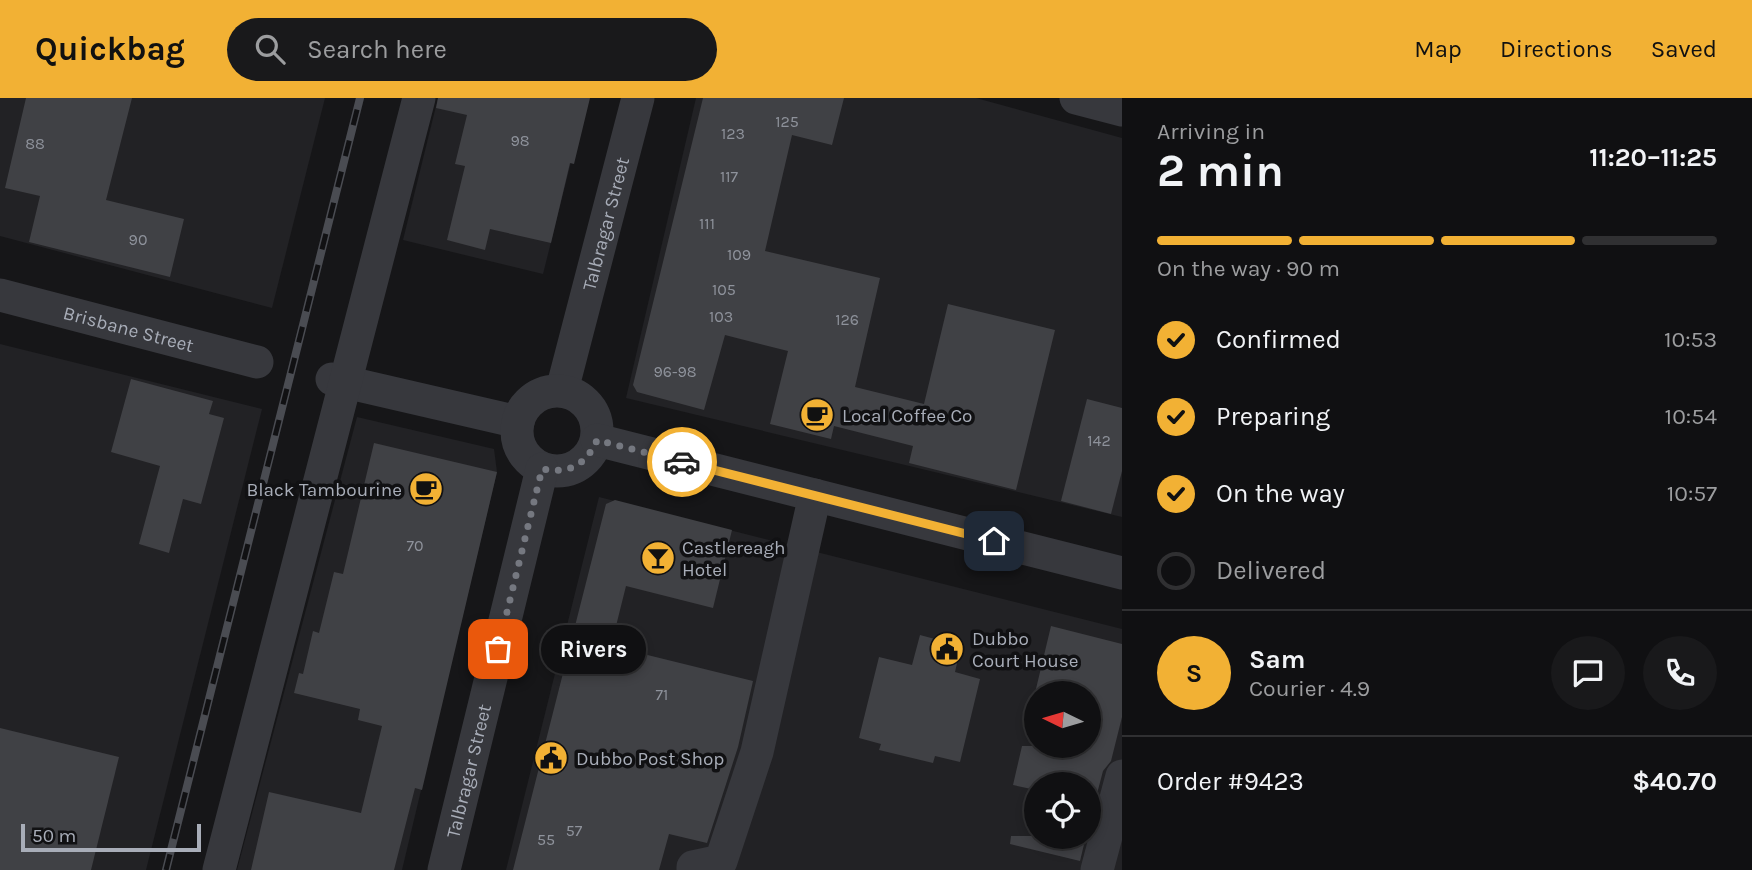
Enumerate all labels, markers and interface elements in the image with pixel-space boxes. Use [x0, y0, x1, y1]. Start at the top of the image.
search box [227, 18, 717, 81]
text: Quickbag [35, 30, 185, 68]
icon: search [251, 30, 289, 68]
text: Search here [307, 34, 447, 65]
text: Map [1414, 35, 1462, 63]
text: Directions [1500, 35, 1613, 63]
text: Saved [1651, 35, 1717, 63]
house number: 125 [775, 112, 799, 131]
text: Arriving in [1157, 118, 1265, 145]
house number: 123 [721, 124, 745, 143]
house number: 98 [510, 131, 530, 150]
house number: 88 [25, 134, 45, 153]
text: 11:20–11:25 [1589, 142, 1717, 173]
text: 2 min [1157, 144, 1284, 198]
street label: Talbragar Street [578, 155, 634, 293]
house number: 117 [720, 167, 739, 186]
house number: 111 [699, 214, 715, 233]
house number: 90 [129, 230, 147, 249]
house number: 109 [727, 245, 751, 264]
text: On the way · 90 m [1157, 255, 1340, 282]
house number: 105 [712, 280, 736, 299]
street label: Brisbane Street [61, 302, 196, 357]
house number: 103 [709, 307, 733, 326]
house number: 126 [835, 310, 859, 329]
icon: check [1157, 321, 1195, 359]
text: Confirmed [1216, 324, 1341, 355]
text: 10:53 [1664, 326, 1717, 353]
house number: 96-98 [653, 362, 697, 381]
cafe icon: Local Coffee Co [798, 396, 836, 434]
icon: check [1157, 398, 1195, 436]
text: Preparing [1216, 401, 1330, 432]
text: 10:54 [1665, 403, 1717, 430]
place label: Local Coffee Co [842, 405, 972, 427]
courier [647, 427, 717, 497]
house number: 142 [1087, 431, 1111, 450]
icon: car [663, 443, 701, 481]
cafe icon: Black Tambourine [407, 470, 445, 508]
icon: check [1157, 475, 1195, 513]
text: On the way [1216, 478, 1345, 509]
place label: Black Tambourine [246, 479, 402, 501]
text: 10:57 [1667, 480, 1717, 507]
pin [964, 511, 1024, 571]
icon: home [975, 522, 1013, 560]
house number: 70 [406, 536, 424, 555]
place label: Castlereagh Hotel [682, 537, 786, 581]
bar icon: Castlereagh Hotel [639, 539, 677, 577]
text: Delivered [1216, 555, 1326, 586]
pin [468, 619, 528, 679]
callout: Rivers [540, 624, 645, 674]
place label: Dubbo Court House [972, 628, 1078, 672]
icon: bag [479, 630, 517, 668]
public building icon: Dubbo Court House [928, 630, 966, 668]
text: Rivers [560, 636, 627, 663]
button: chat [1551, 636, 1625, 710]
button: phone [1643, 636, 1717, 710]
text: Sam [1249, 644, 1305, 675]
text: S [1186, 658, 1202, 689]
text: Courier · 4.9 [1249, 675, 1370, 702]
north arrow [1024, 681, 1101, 758]
map controls [1024, 681, 1101, 849]
house number: 71 [656, 685, 668, 704]
street label: Talbragar Street [442, 702, 496, 840]
public building icon: Dubbo Post Shop [532, 739, 570, 777]
place label: Dubbo Post Shop [576, 748, 724, 770]
text: Order #9423 [1157, 766, 1304, 797]
text: $40.70 [1632, 766, 1717, 797]
button: locate [1024, 772, 1101, 849]
scale bar [21, 821, 201, 853]
house number: 57 [566, 821, 583, 840]
text: 50 m [32, 825, 76, 847]
house number: 55 [537, 830, 555, 849]

